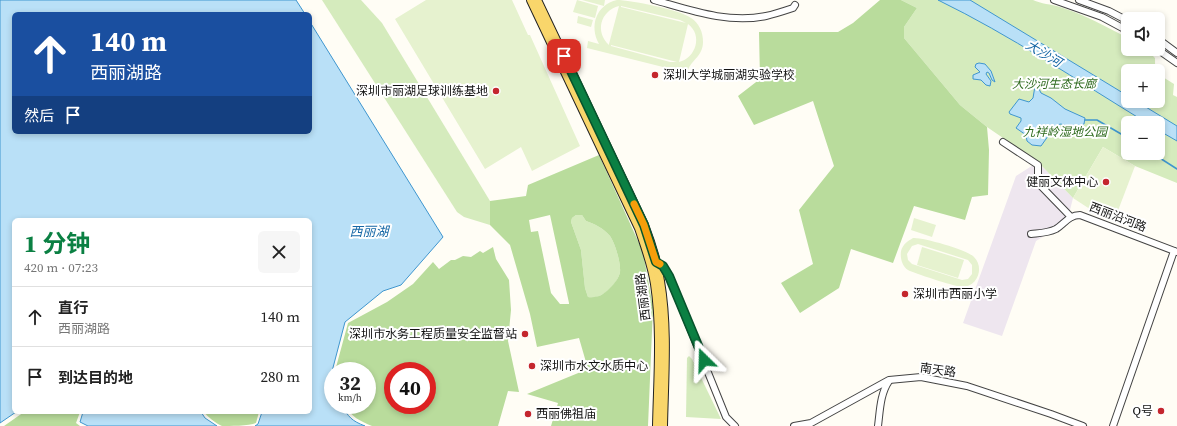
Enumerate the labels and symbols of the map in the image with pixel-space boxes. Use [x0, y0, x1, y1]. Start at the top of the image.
water label: 大沙河 [1023, 36, 1067, 72]
pin [547, 39, 581, 73]
place label: 深圳大学城丽湖实验学校 [663, 67, 795, 83]
marker: 深圳大学城丽湖实验学校 [650, 70, 660, 80]
park label: 大沙河生态长廊 [1012, 76, 1098, 92]
place label: 深圳市丽湖足球训练基地 [356, 83, 488, 99]
marker: 深圳市丽湖足球训练基地 [491, 86, 501, 96]
park label: 九祥岭湿地公园 [1023, 124, 1109, 140]
place label: 健丽文体中心 [1026, 174, 1098, 190]
marker: 健丽文体中心 [1101, 177, 1111, 187]
street label: 西丽沿河路 [1087, 199, 1149, 235]
water label: 西丽湖 [349, 223, 390, 240]
street label: 西丽湖路 [632, 272, 654, 322]
place label: 深圳市西丽小学 [913, 286, 997, 302]
marker: 深圳市西丽小学 [900, 289, 910, 299]
place label: 深圳市水务工程质量安全监督站 [349, 326, 517, 342]
marker: 深圳市水务工程质量安全监督站 [520, 329, 530, 339]
position arrow [683, 339, 725, 381]
place label: 深圳市水文水质中心 [540, 358, 648, 374]
street label: 南天路 [919, 360, 957, 380]
marker: 深圳市水文水质中心 [527, 361, 537, 371]
speed limit sign: 40 [384, 362, 436, 414]
place label: Q号 [1133, 403, 1153, 419]
place label: 西丽佛祖庙 [536, 406, 596, 422]
marker: Q号 [1156, 406, 1166, 416]
marker: 西丽佛祖庙 [523, 409, 533, 419]

